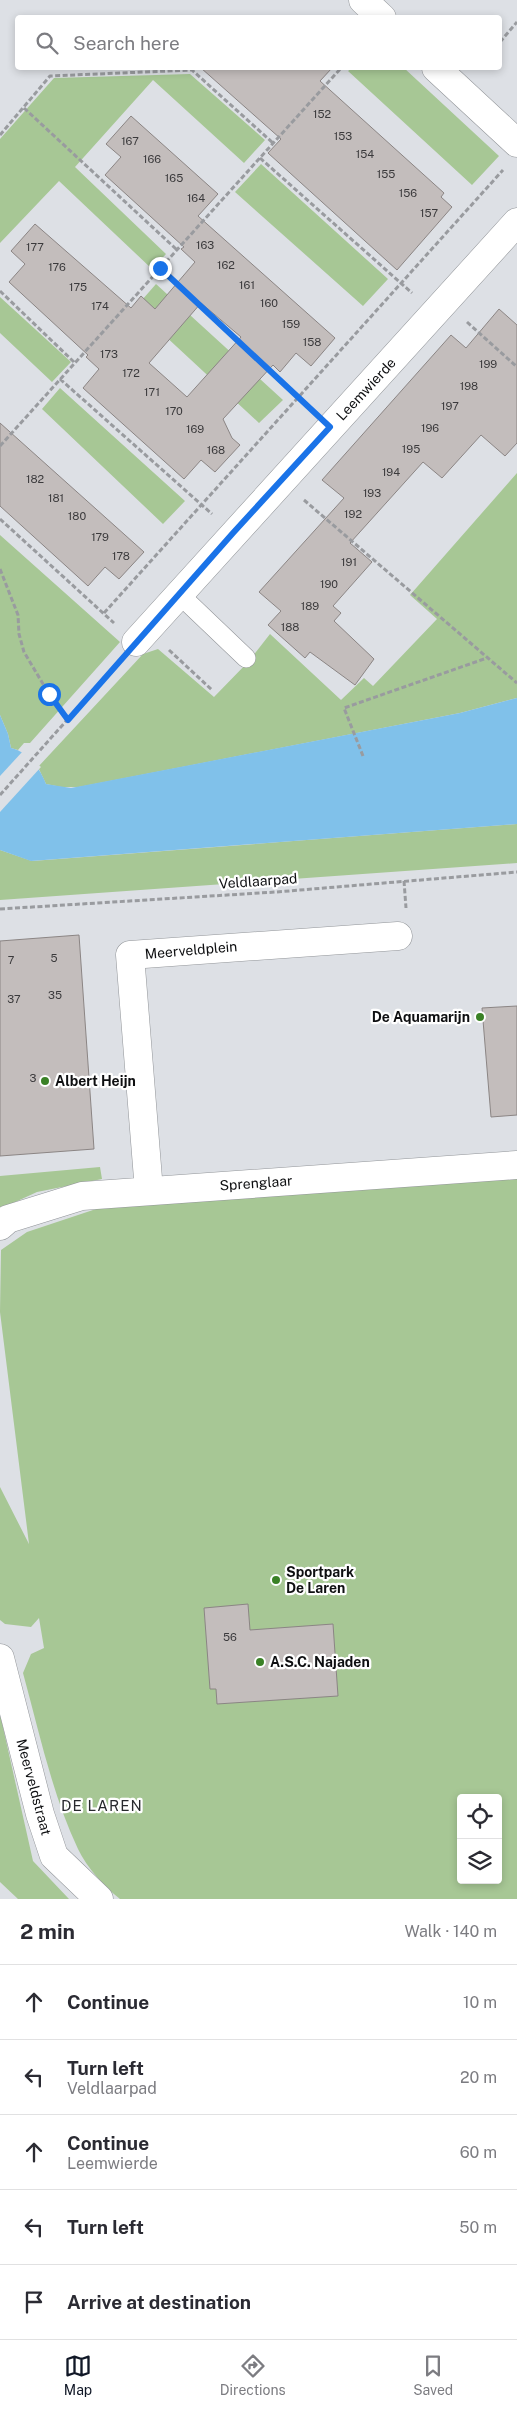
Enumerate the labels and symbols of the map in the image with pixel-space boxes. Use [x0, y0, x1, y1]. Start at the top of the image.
house number: 152 [313, 108, 331, 120]
house number: 153 [334, 130, 352, 142]
house number: 167 [121, 135, 139, 147]
house number: 154 [356, 148, 374, 160]
house number: 166 [143, 153, 161, 165]
house number: 155 [377, 168, 395, 180]
house number: 165 [165, 172, 183, 184]
house number: 156 [399, 187, 417, 199]
house number: 164 [187, 192, 205, 204]
house number: 157 [420, 207, 438, 219]
house number: 163 [196, 239, 214, 251]
house number: 177 [26, 241, 44, 253]
route end [149, 257, 172, 280]
house number: 162 [217, 259, 235, 271]
house number: 176 [48, 261, 66, 273]
house number: 161 [239, 279, 255, 291]
house number: 175 [69, 281, 87, 293]
house number: 160 [260, 297, 278, 309]
house number: 174 [91, 300, 109, 312]
house number: 159 [282, 318, 300, 330]
house number: 158 [303, 336, 321, 348]
house number: 173 [100, 348, 118, 360]
street label: Leemwierde [333, 354, 399, 424]
house number: 199 [479, 358, 497, 370]
house number: 172 [122, 367, 140, 379]
house number: 198 [460, 380, 478, 392]
house number: 171 [144, 386, 160, 398]
house number: 197 [441, 400, 459, 412]
house number: 170 [165, 405, 183, 417]
house number: 196 [421, 422, 439, 434]
house number: 169 [186, 423, 204, 435]
house number: 195 [402, 443, 420, 455]
house number: 168 [207, 444, 225, 456]
house number: 194 [382, 466, 400, 478]
house number: 182 [26, 473, 45, 485]
house number: 193 [363, 487, 381, 499]
house number: 181 [48, 492, 64, 504]
house number: 192 [344, 508, 362, 520]
house number: 180 [68, 510, 86, 522]
house number: 179 [91, 531, 109, 543]
house number: 178 [112, 550, 130, 562]
house number: 191 [341, 556, 357, 568]
house number: 190 [320, 578, 338, 590]
house number: 189 [301, 600, 319, 612]
house number: 188 [281, 621, 299, 633]
route start [38, 683, 61, 706]
street label: Veldlaarpad [218, 870, 298, 892]
street label: Meerveldplein [144, 938, 238, 962]
house number: 5 [50, 952, 58, 964]
house number: 7 [8, 954, 15, 966]
house number: 35 [48, 989, 62, 1001]
house number: 37 [7, 993, 21, 1005]
place label: De Aquamarijn [372, 1009, 470, 1025]
marker: De Aquamarijn [474, 1011, 486, 1023]
house number: 3 [30, 1072, 37, 1084]
place label: Albert Heijn [55, 1073, 136, 1089]
marker: Albert Heijn [39, 1075, 51, 1087]
street label: Sprenglaar [219, 1172, 293, 1194]
place label: Sportpark De Laren [286, 1564, 354, 1596]
marker: Sportpark De Laren [270, 1574, 282, 1586]
house number: 56 [223, 1631, 237, 1643]
place label: A.S.C. Najaden [270, 1654, 370, 1670]
marker: A.S.C. Najaden [254, 1656, 266, 1668]
street label: Meerveldstraat [13, 1737, 55, 1837]
district label: DE LAREN [61, 1797, 143, 1814]

